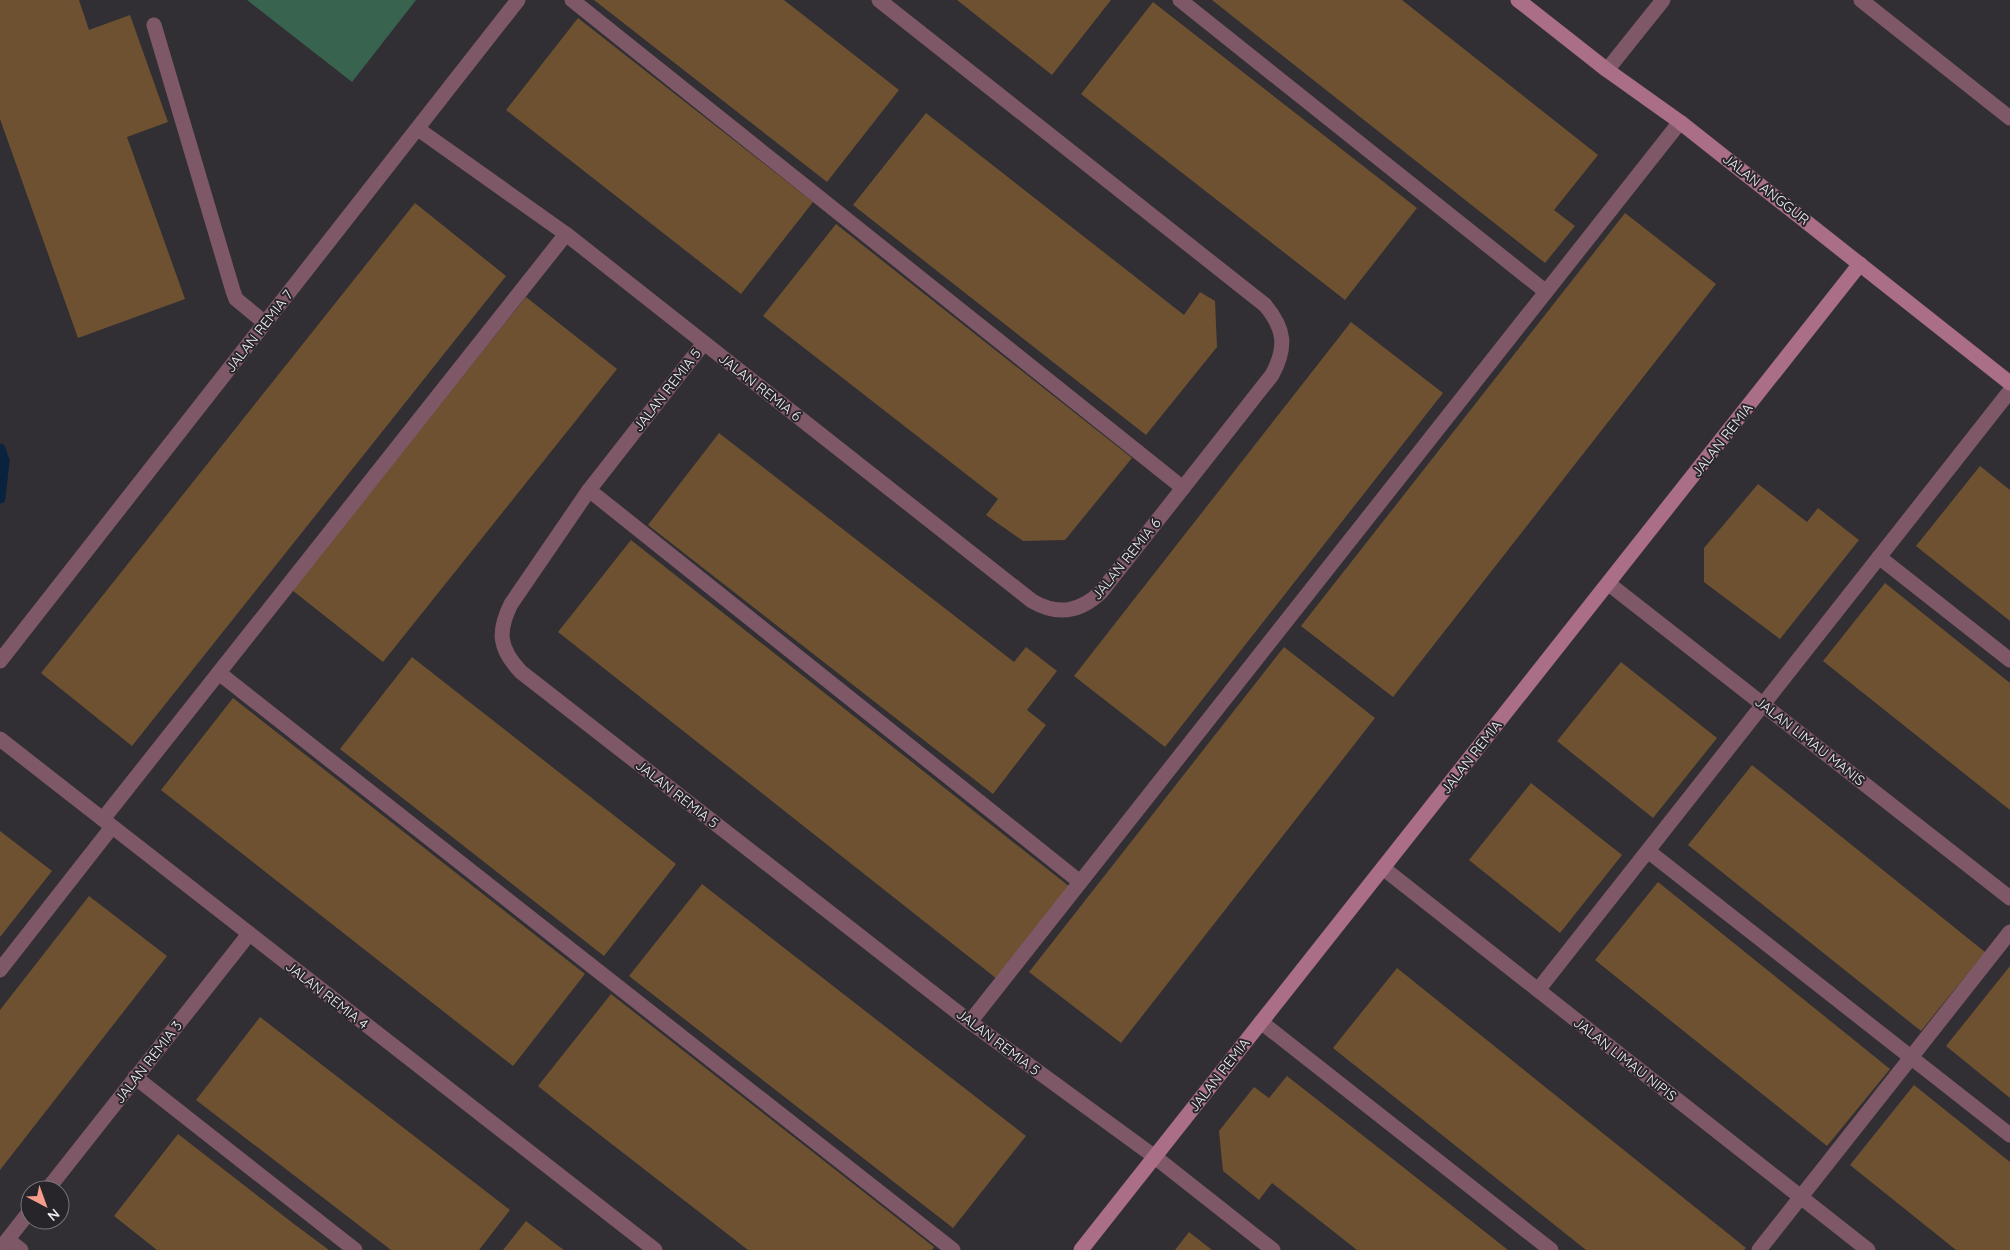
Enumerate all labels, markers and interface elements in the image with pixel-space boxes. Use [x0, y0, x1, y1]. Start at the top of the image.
street label: JALAN ANGGUR [1719, 149, 1813, 229]
street label: JALAN REMIA 7 [221, 286, 297, 376]
street label: JALAN REMIA 5 [629, 345, 705, 435]
street label: JALAN REMIA 6 [715, 349, 805, 425]
street label: JALAN REMIA [1688, 399, 1756, 481]
street label: JALAN REMIA 6 [1087, 514, 1165, 604]
street label: JALAN LIMAU MANIS [1751, 692, 1869, 790]
street label: JALAN REMIA [1437, 716, 1505, 798]
street label: JALAN REMIA 5 [632, 756, 722, 832]
street label: JALAN REMIA 4 [282, 957, 372, 1033]
street label: JALAN REMIA 5 [953, 1005, 1043, 1079]
street label: JALAN LIMAU NIPIS [1570, 1013, 1680, 1105]
street label: JALAN REMIA 3 [110, 1017, 186, 1107]
street label: JALAN REMIA [1185, 1034, 1253, 1116]
north arrow [20, 1180, 70, 1230]
text: N [44, 1205, 63, 1225]

